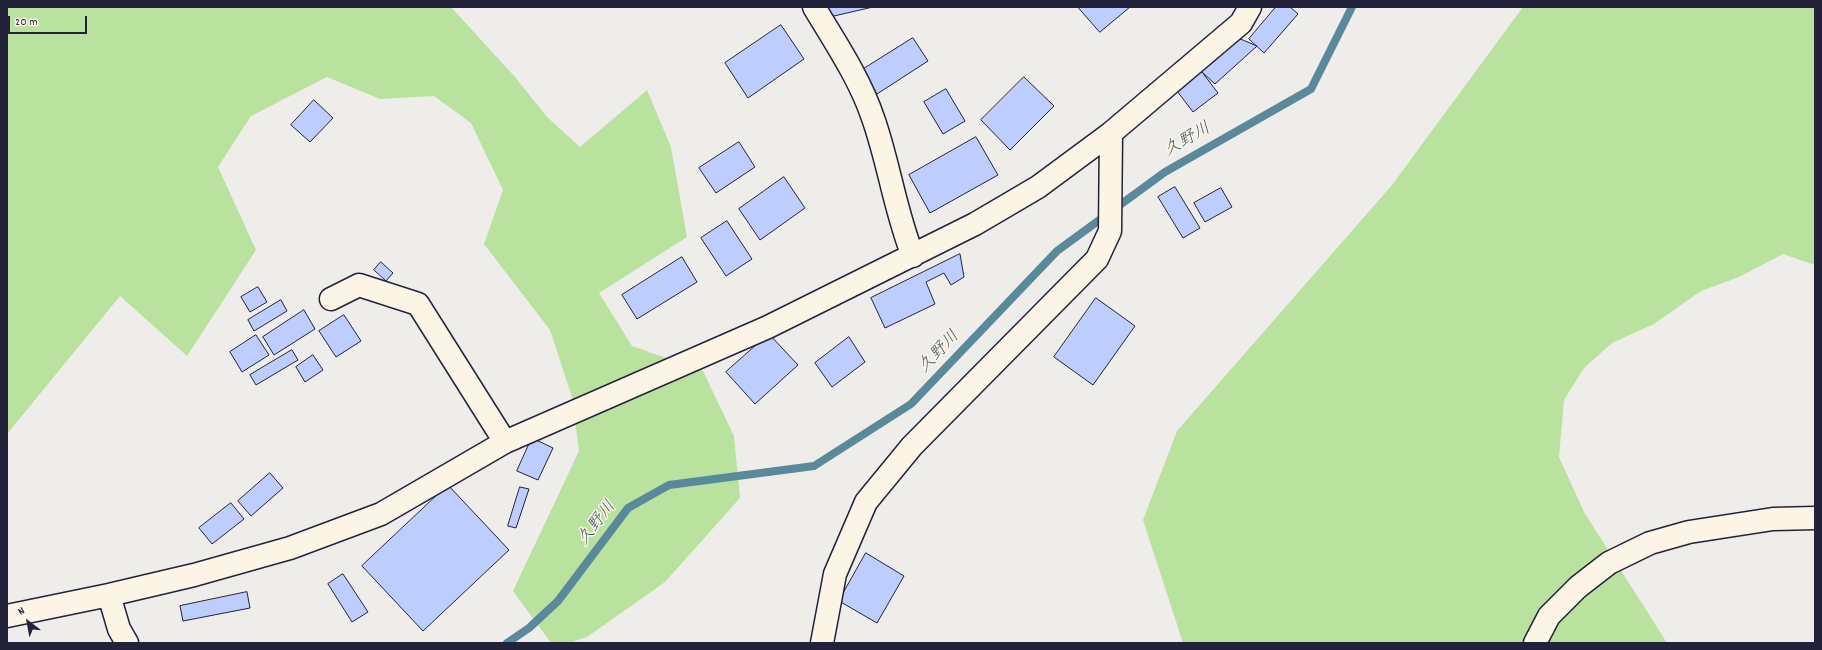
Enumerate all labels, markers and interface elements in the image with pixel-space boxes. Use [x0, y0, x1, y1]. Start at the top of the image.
scale bar [10, 8, 89, 34]
text: 20 m [15, 14, 38, 31]
water label: 久野川 [1161, 119, 1215, 163]
water label: 久野川 [915, 328, 965, 378]
water label: 久野川 [574, 498, 622, 550]
north arrow [8, 602, 48, 642]
text: N [15, 604, 28, 620]

